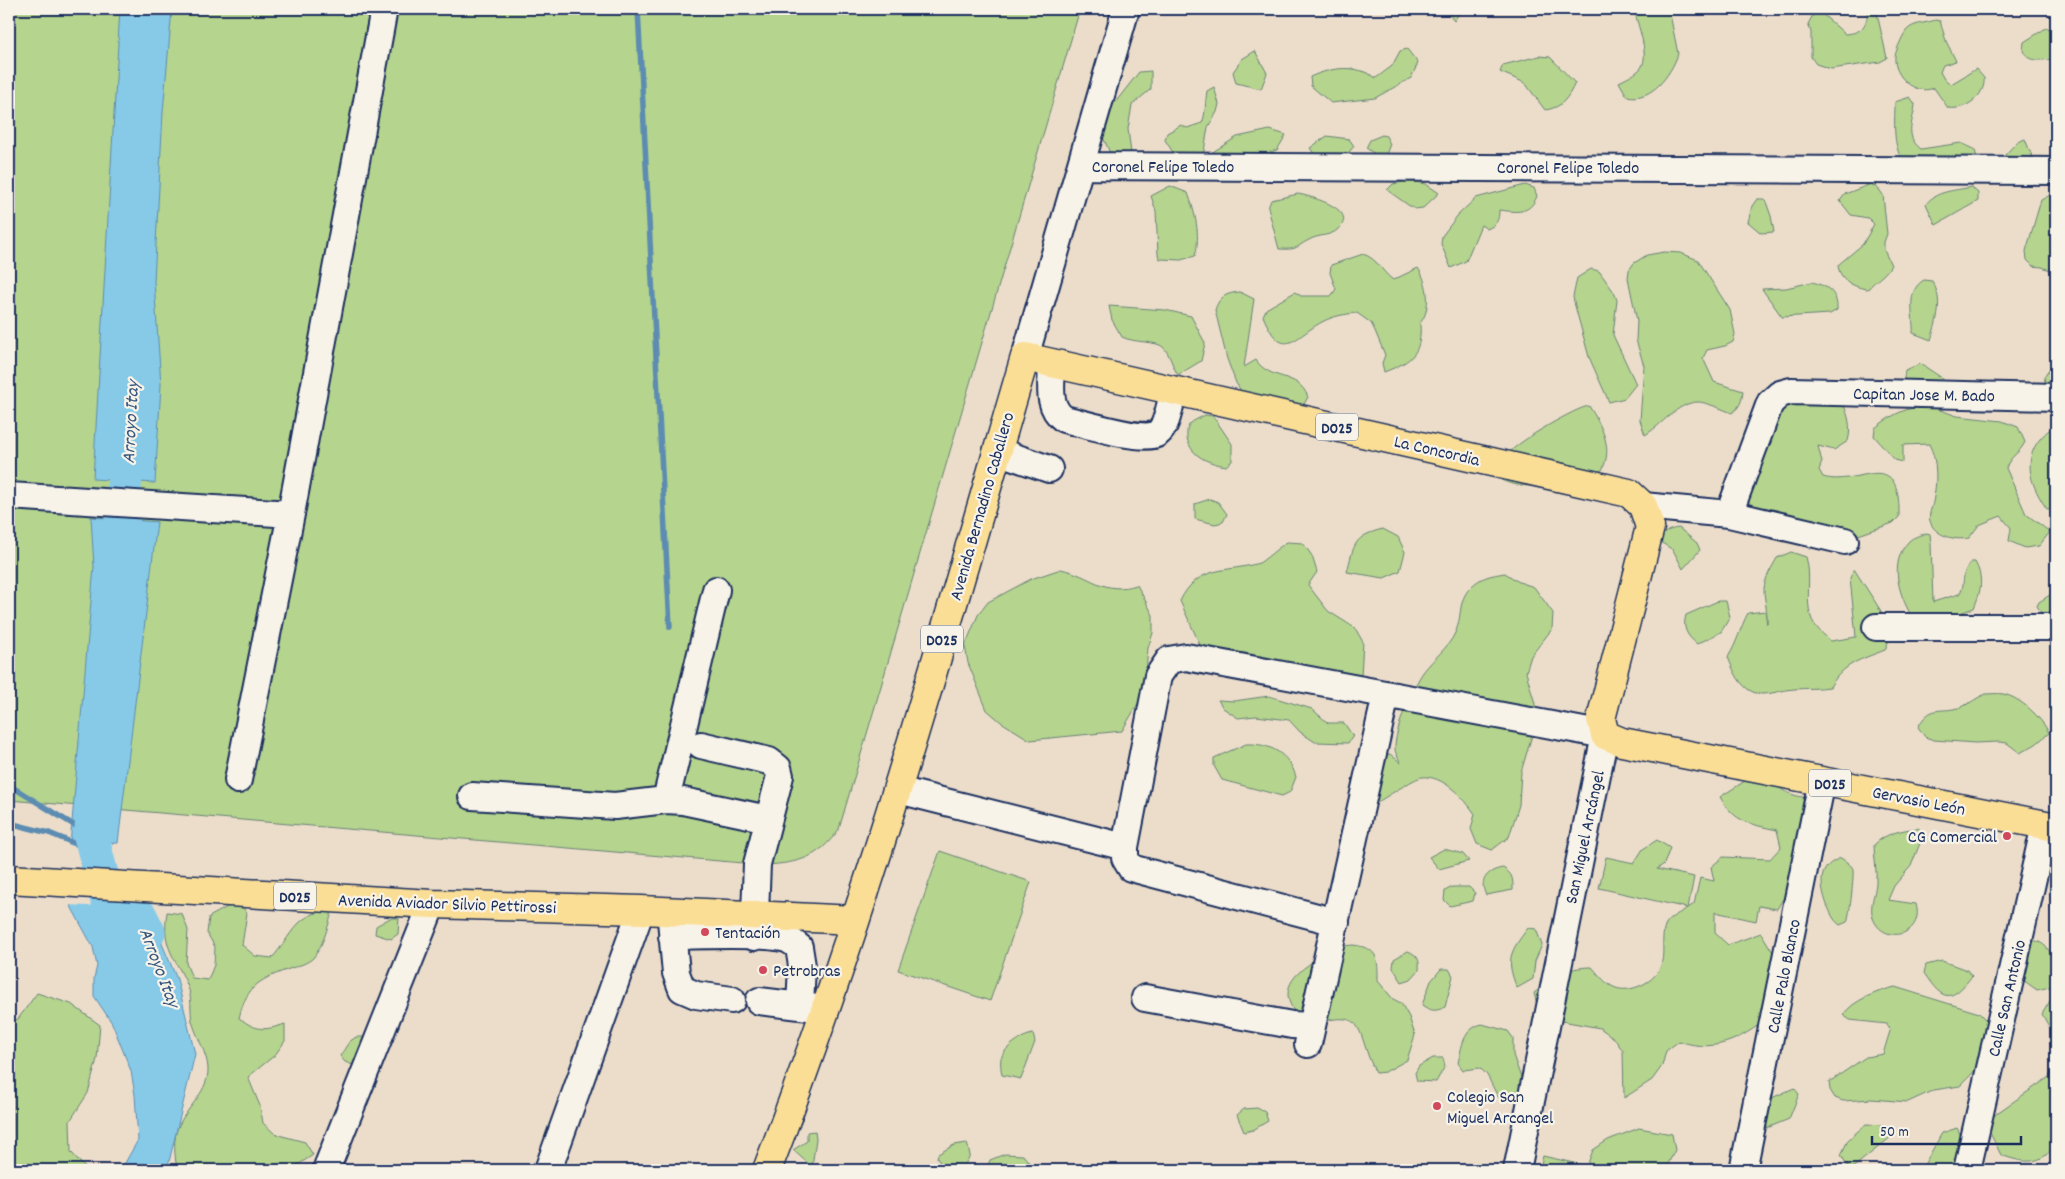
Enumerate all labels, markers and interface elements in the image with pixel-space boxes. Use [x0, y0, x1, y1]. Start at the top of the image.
street label: Coronel Felipe Toledo [1092, 156, 1234, 181]
street label: Coronel Felipe Toledo [1497, 157, 1639, 182]
water label: Arroyo Itay [117, 378, 148, 464]
street label: Capitan Jose M. Bado [1853, 383, 1995, 410]
street label: Avenida Bernadino Caballero [945, 410, 1022, 604]
road number: D025 [1316, 414, 1358, 441]
street label: La Concordia [1391, 430, 1482, 475]
road number: D025 [921, 626, 963, 652]
street label: San Miguel Arcángel [1560, 768, 1613, 907]
road number: D025 [1809, 770, 1851, 796]
street label: Gervasio León [1870, 781, 1967, 824]
place label: CG Comercial [1908, 826, 1998, 851]
marker: CG Comercial [2001, 830, 2013, 842]
road number: D025 [274, 882, 316, 909]
street label: Avenida Aviador Silvio Pettirossi [337, 889, 557, 922]
street label: Calle Palo Blanco [1762, 917, 1809, 1036]
place label: Tentación [715, 922, 780, 947]
water label: Arroyo Itay [130, 925, 186, 1014]
marker: Tentación [699, 926, 711, 938]
street label: Calle San Antonio [1983, 938, 2034, 1059]
place label: Petrobras [773, 960, 841, 985]
marker: Petrobras [757, 964, 769, 976]
place label: Colegio San Miguel Arcangel [1447, 1086, 1554, 1132]
marker: Colegio San Miguel Arcangel [1431, 1100, 1443, 1112]
scale bar [1872, 1114, 2021, 1146]
text: 50 m [1880, 1122, 1909, 1144]

